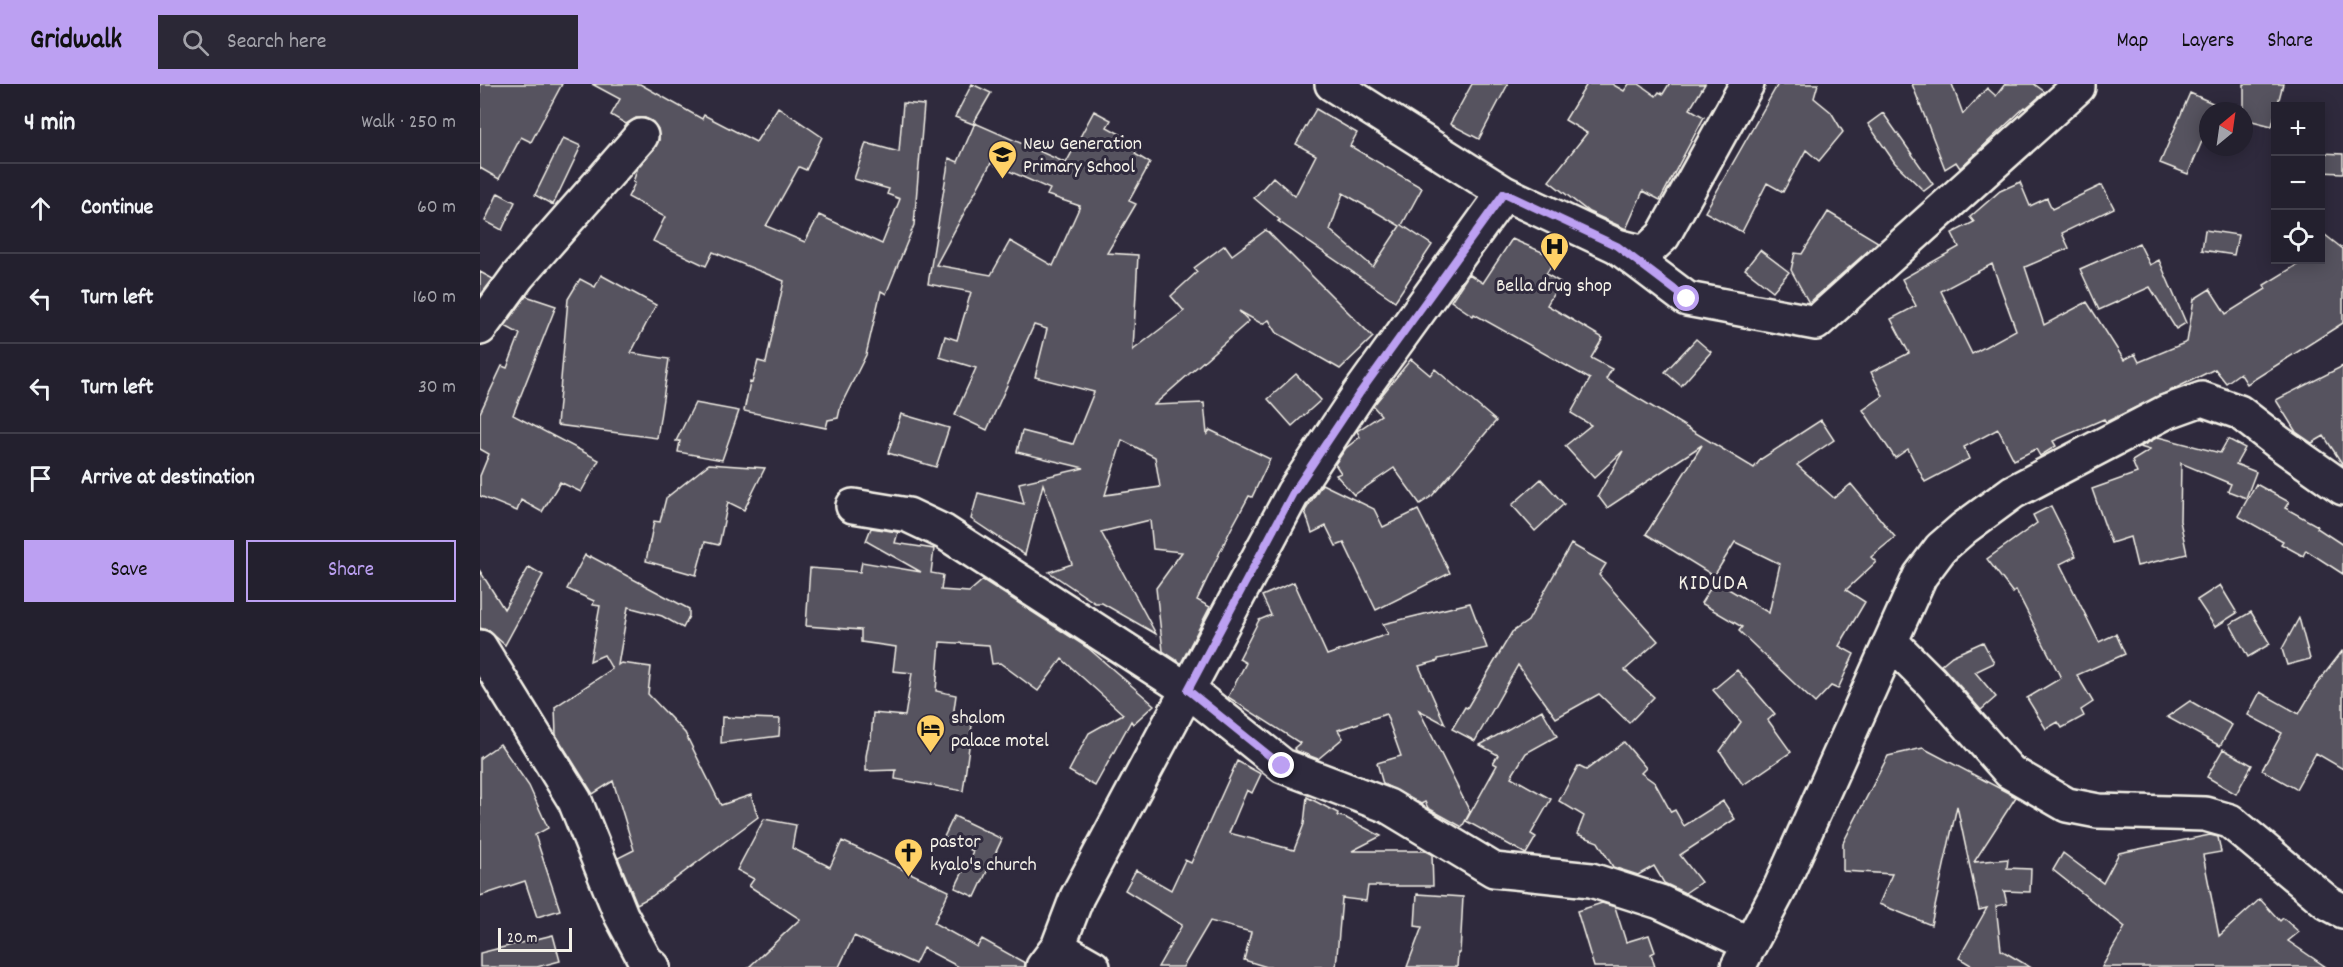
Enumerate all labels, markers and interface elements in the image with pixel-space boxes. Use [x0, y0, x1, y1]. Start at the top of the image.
search box [158, 15, 578, 69]
text: Gridwalk [30, 22, 122, 62]
icon: search [179, 26, 212, 59]
text: Search here [227, 27, 327, 58]
text: Map [2117, 27, 2148, 57]
text: Layers [2181, 27, 2234, 57]
text: Share [2267, 27, 2313, 57]
north arrow [2199, 102, 2253, 156]
map controls [2271, 102, 2325, 264]
button: + [2271, 102, 2325, 156]
text: 4 min [24, 105, 75, 142]
text: Walk · 250 m [361, 109, 456, 137]
place label: New Generation Primary School [1023, 131, 1142, 182]
school or university icon: New Generation Primary School [986, 138, 1018, 180]
button: − [2271, 156, 2325, 210]
icon: ahead [24, 192, 57, 225]
text: Continue [81, 193, 153, 224]
text: 60 m [417, 194, 456, 222]
button: locate [2271, 210, 2325, 264]
hospital icon: Bella drug shop [1538, 230, 1570, 272]
place label: Bella drug shop [1496, 273, 1612, 301]
icon: left [24, 282, 57, 315]
text: Turn left [81, 283, 153, 314]
text: 160 m [413, 284, 456, 312]
route start [1673, 285, 1699, 311]
icon: left [24, 372, 57, 405]
text: Turn left [81, 373, 153, 404]
text: 30 m [418, 374, 456, 402]
icon: arrive [24, 462, 57, 495]
text: Arrive at destination [81, 463, 255, 494]
button: Save [24, 540, 234, 602]
button: Share [246, 540, 456, 602]
district label: KIDUDA [1678, 569, 1750, 600]
place label: shalom palace motel [951, 705, 1049, 756]
hotel icon: shalom palace motel [914, 712, 946, 754]
route end [1268, 752, 1294, 778]
place label: pastor kyalo's church [930, 829, 1037, 880]
church icon: pastor kyalo's church [893, 836, 925, 878]
scale bar [498, 925, 572, 952]
text: 20 m [507, 927, 537, 950]

